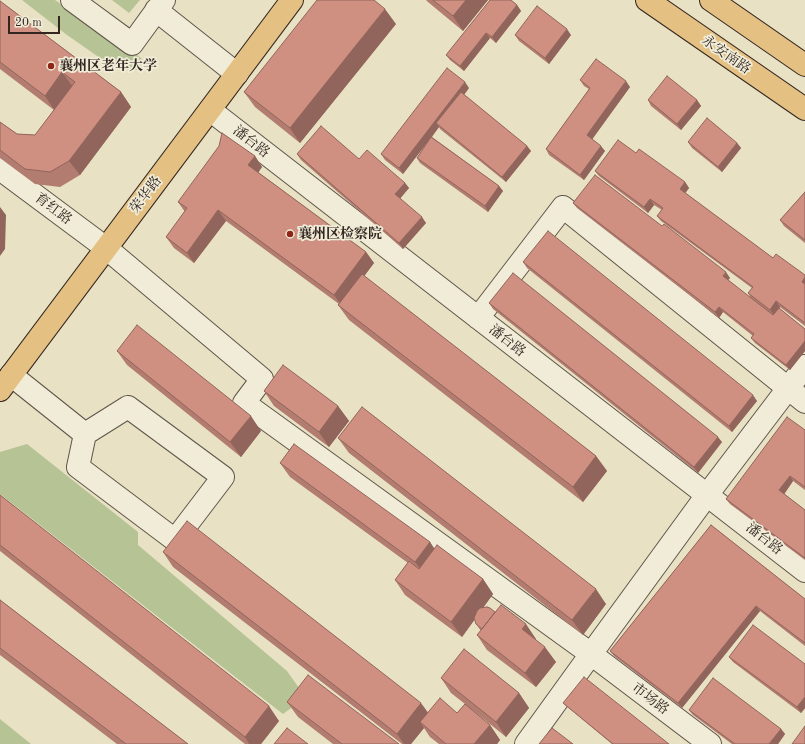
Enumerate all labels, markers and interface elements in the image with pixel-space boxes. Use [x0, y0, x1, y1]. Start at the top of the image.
scale bar [10, 8, 62, 34]
text: 20 m [15, 17, 42, 29]
street label: 永安南路 [698, 32, 754, 78]
place label: 襄州区老年大学 [59, 58, 157, 74]
marker: 襄州区老年大学 [46, 61, 56, 71]
street label: 潘台路 [229, 122, 273, 162]
street label: 荣华路 [127, 173, 165, 217]
street label: 育红路 [31, 190, 75, 228]
place label: 襄州区检察院 [298, 226, 382, 242]
marker: 襄州区检察院 [285, 229, 295, 239]
street label: 潘台路 [485, 321, 529, 361]
street label: 潘台路 [742, 519, 786, 559]
street label: 市场路 [628, 680, 672, 718]

